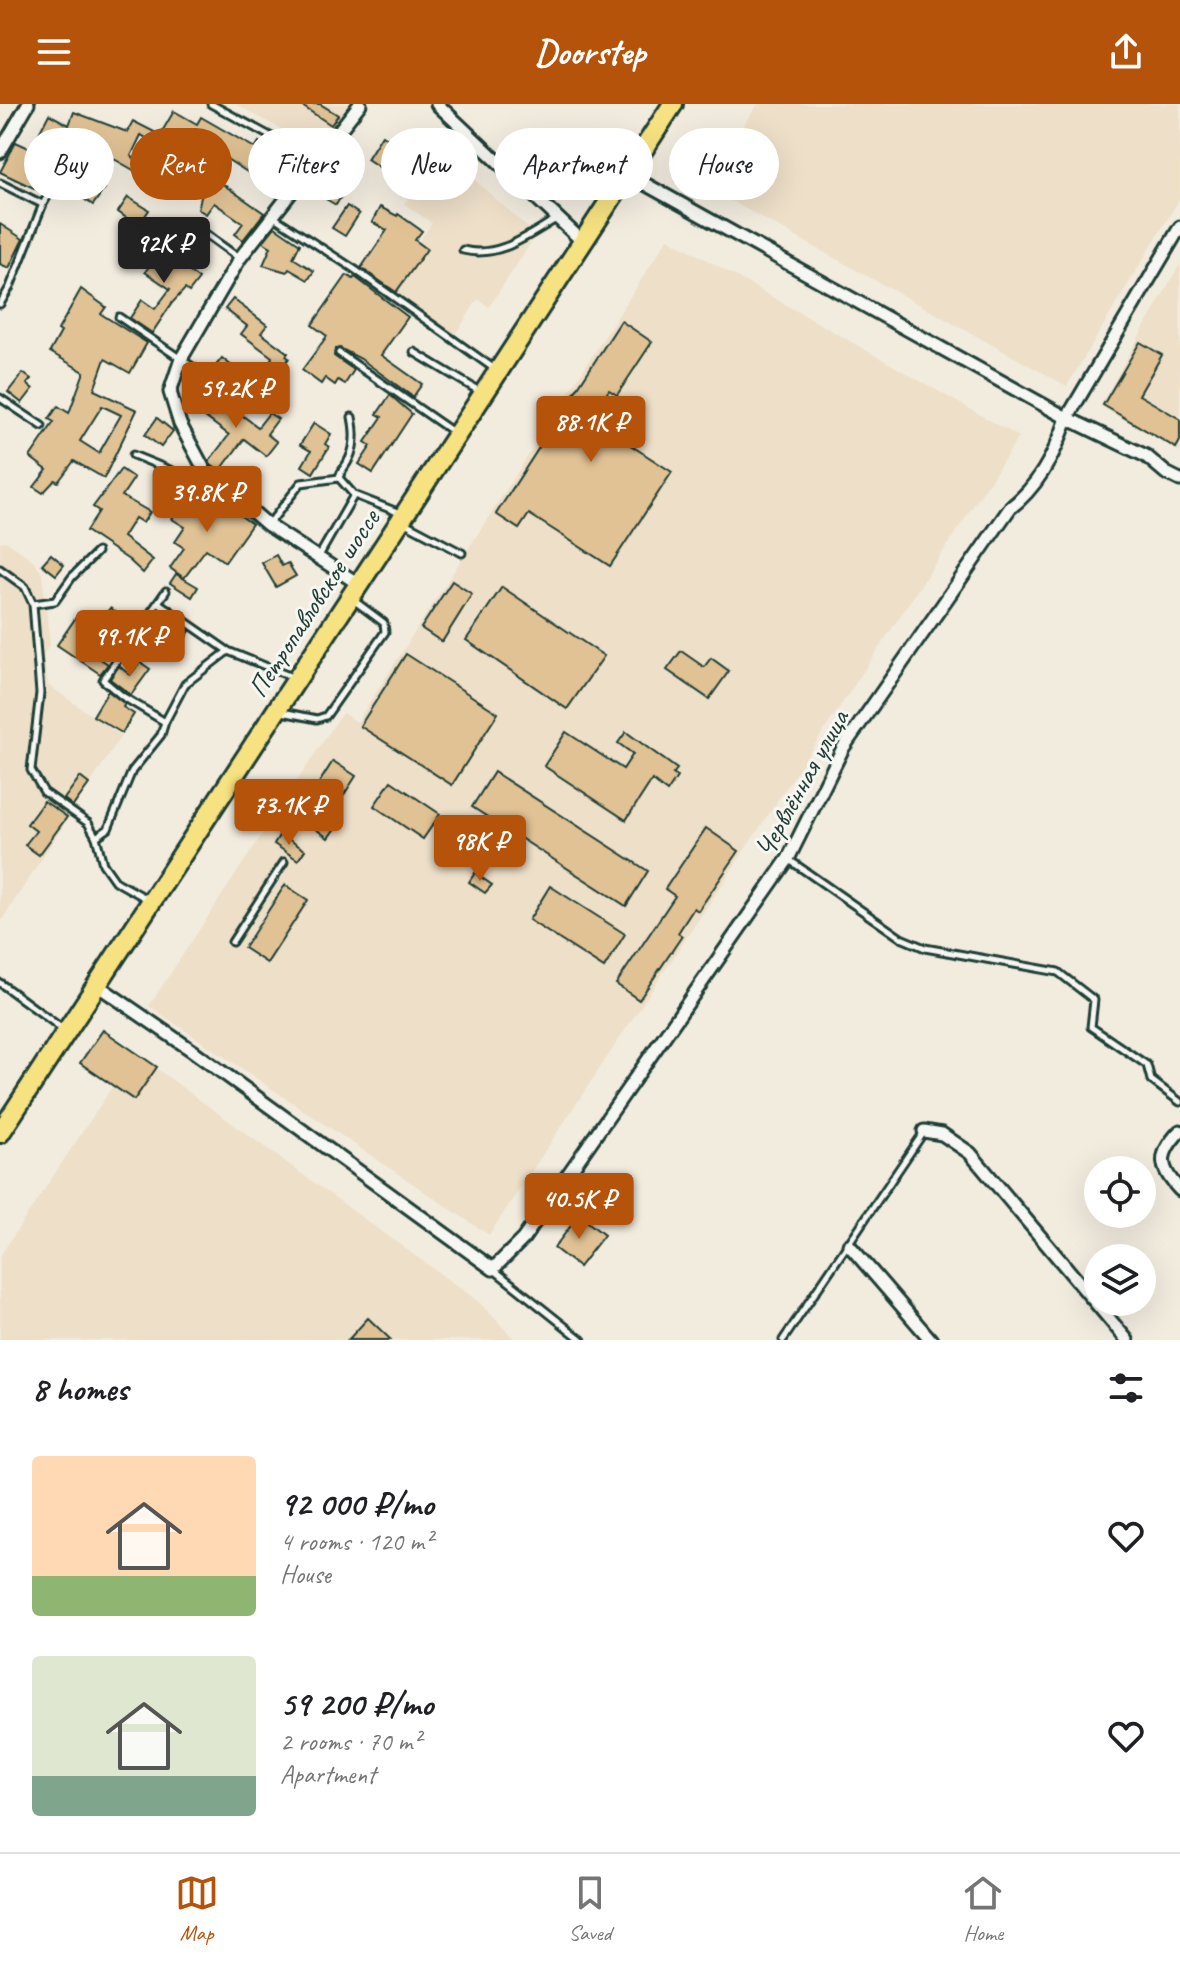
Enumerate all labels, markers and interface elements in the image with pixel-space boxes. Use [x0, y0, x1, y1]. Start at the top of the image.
text: Doorstep [535, 29, 645, 75]
icon: menu [32, 30, 76, 74]
icon: share [1104, 30, 1148, 74]
chip: Buy [24, 128, 114, 200]
chip: Rent [130, 128, 232, 200]
chip: Filters [248, 128, 365, 200]
chip: New [381, 128, 478, 200]
chip: Apartment [494, 128, 653, 200]
chip: House [669, 128, 779, 200]
pin: 92K ₽ [108, 217, 220, 285]
text: 92K ₽ [136, 226, 192, 259]
pin: 59.2K ₽ [162, 362, 310, 430]
text: 59.2K ₽ [200, 371, 272, 404]
pin: 88.1K ₽ [517, 396, 665, 464]
text: 88.1K ₽ [554, 405, 628, 438]
pin: 39.8K ₽ [133, 466, 281, 534]
text: 39.8K ₽ [171, 475, 243, 508]
street label: Петропавловское шоссе [240, 501, 388, 704]
pin: 99.1K ₽ [56, 610, 204, 678]
text: 99.1K ₽ [94, 619, 166, 652]
street label: Червлённая улица [747, 702, 857, 863]
pin: 73.1K ₽ [215, 779, 363, 847]
text: 73.1K ₽ [252, 788, 326, 821]
pin: 98K ₽ [424, 815, 536, 883]
text: 98K ₽ [452, 824, 508, 857]
map controls [1084, 1156, 1156, 1316]
button: locate [1084, 1156, 1156, 1228]
pin: 40.5K ₽ [505, 1173, 653, 1241]
text: 40.5K ₽ [543, 1182, 615, 1215]
button: layers [1084, 1244, 1156, 1316]
icon: filters [1104, 1366, 1148, 1410]
text: 8 homes [32, 1367, 128, 1410]
text: 92 000 ₽/mo [280, 1482, 434, 1525]
icon: home [96, 1488, 192, 1584]
icon: heart [1104, 1514, 1148, 1558]
text: 4 rooms · 120 m² [280, 1525, 432, 1558]
text: House [280, 1558, 331, 1591]
text: 59 200 ₽/mo [280, 1682, 433, 1725]
icon: home [96, 1688, 192, 1784]
icon: heart [1104, 1714, 1148, 1758]
text: 2 rooms · 70 m² [280, 1725, 421, 1758]
text: Apartment [280, 1758, 376, 1791]
tab: Map [175, 1871, 219, 1947]
tab: Saved [568, 1871, 612, 1947]
tab: Home [961, 1871, 1005, 1947]

